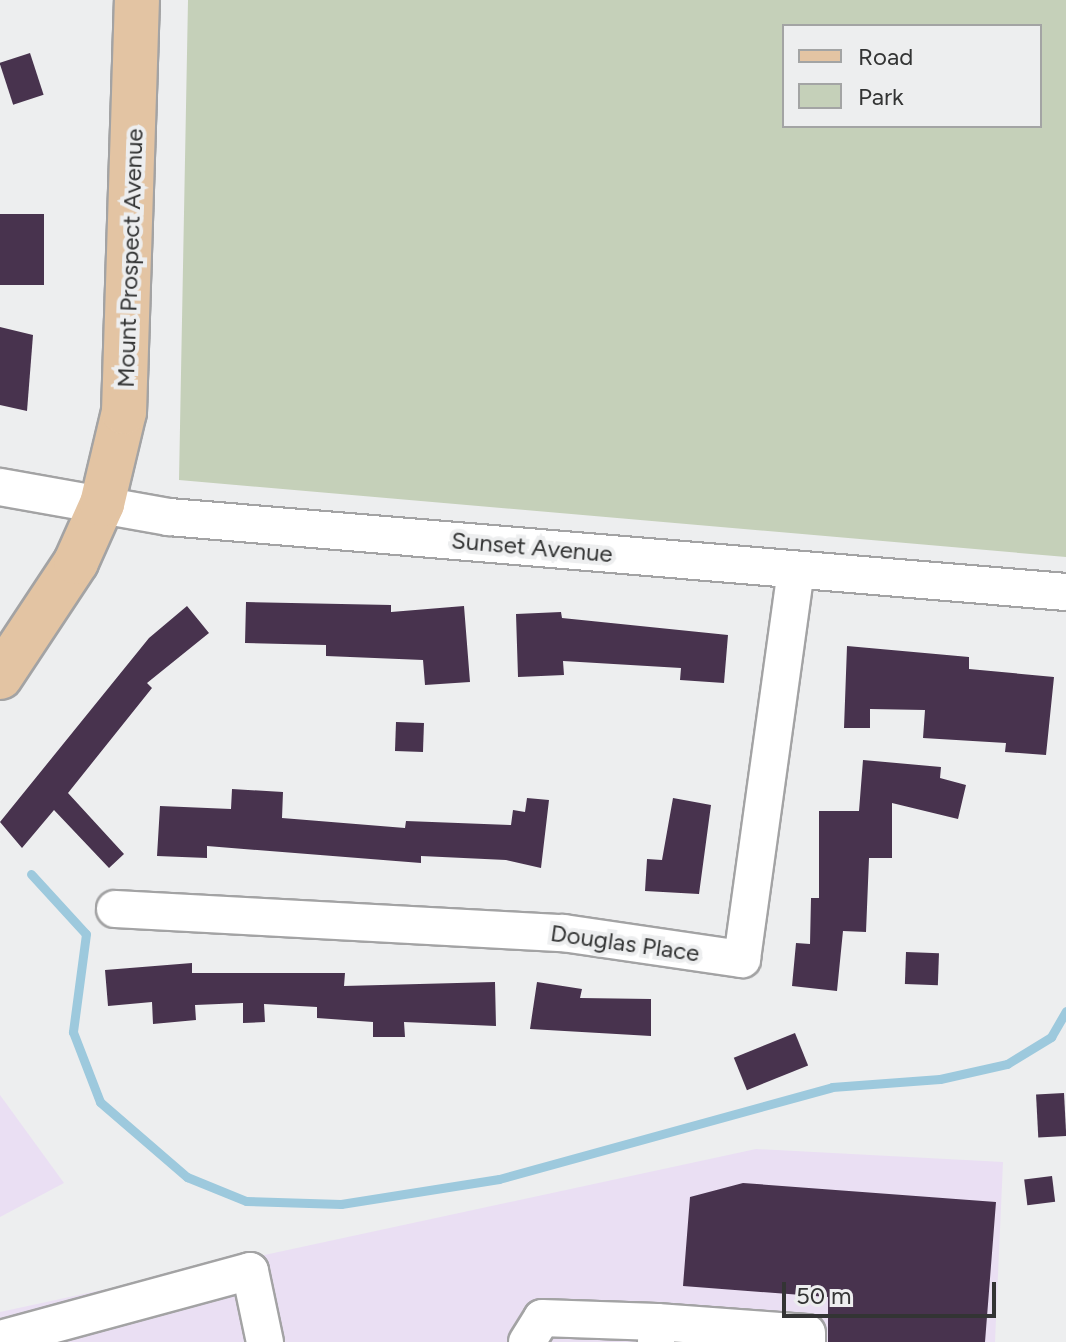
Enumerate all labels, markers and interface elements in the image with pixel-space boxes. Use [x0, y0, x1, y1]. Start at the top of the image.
legend [782, 24, 1042, 128]
text: Road [858, 42, 913, 71]
text: Park [858, 82, 904, 111]
street label: Mount Prospect Avenue [111, 128, 149, 388]
street label: Sunset Avenue [450, 526, 614, 568]
street label: Douglas Place [549, 918, 701, 968]
scale bar [786, 1266, 1000, 1316]
text: 50 m [796, 1281, 852, 1310]

